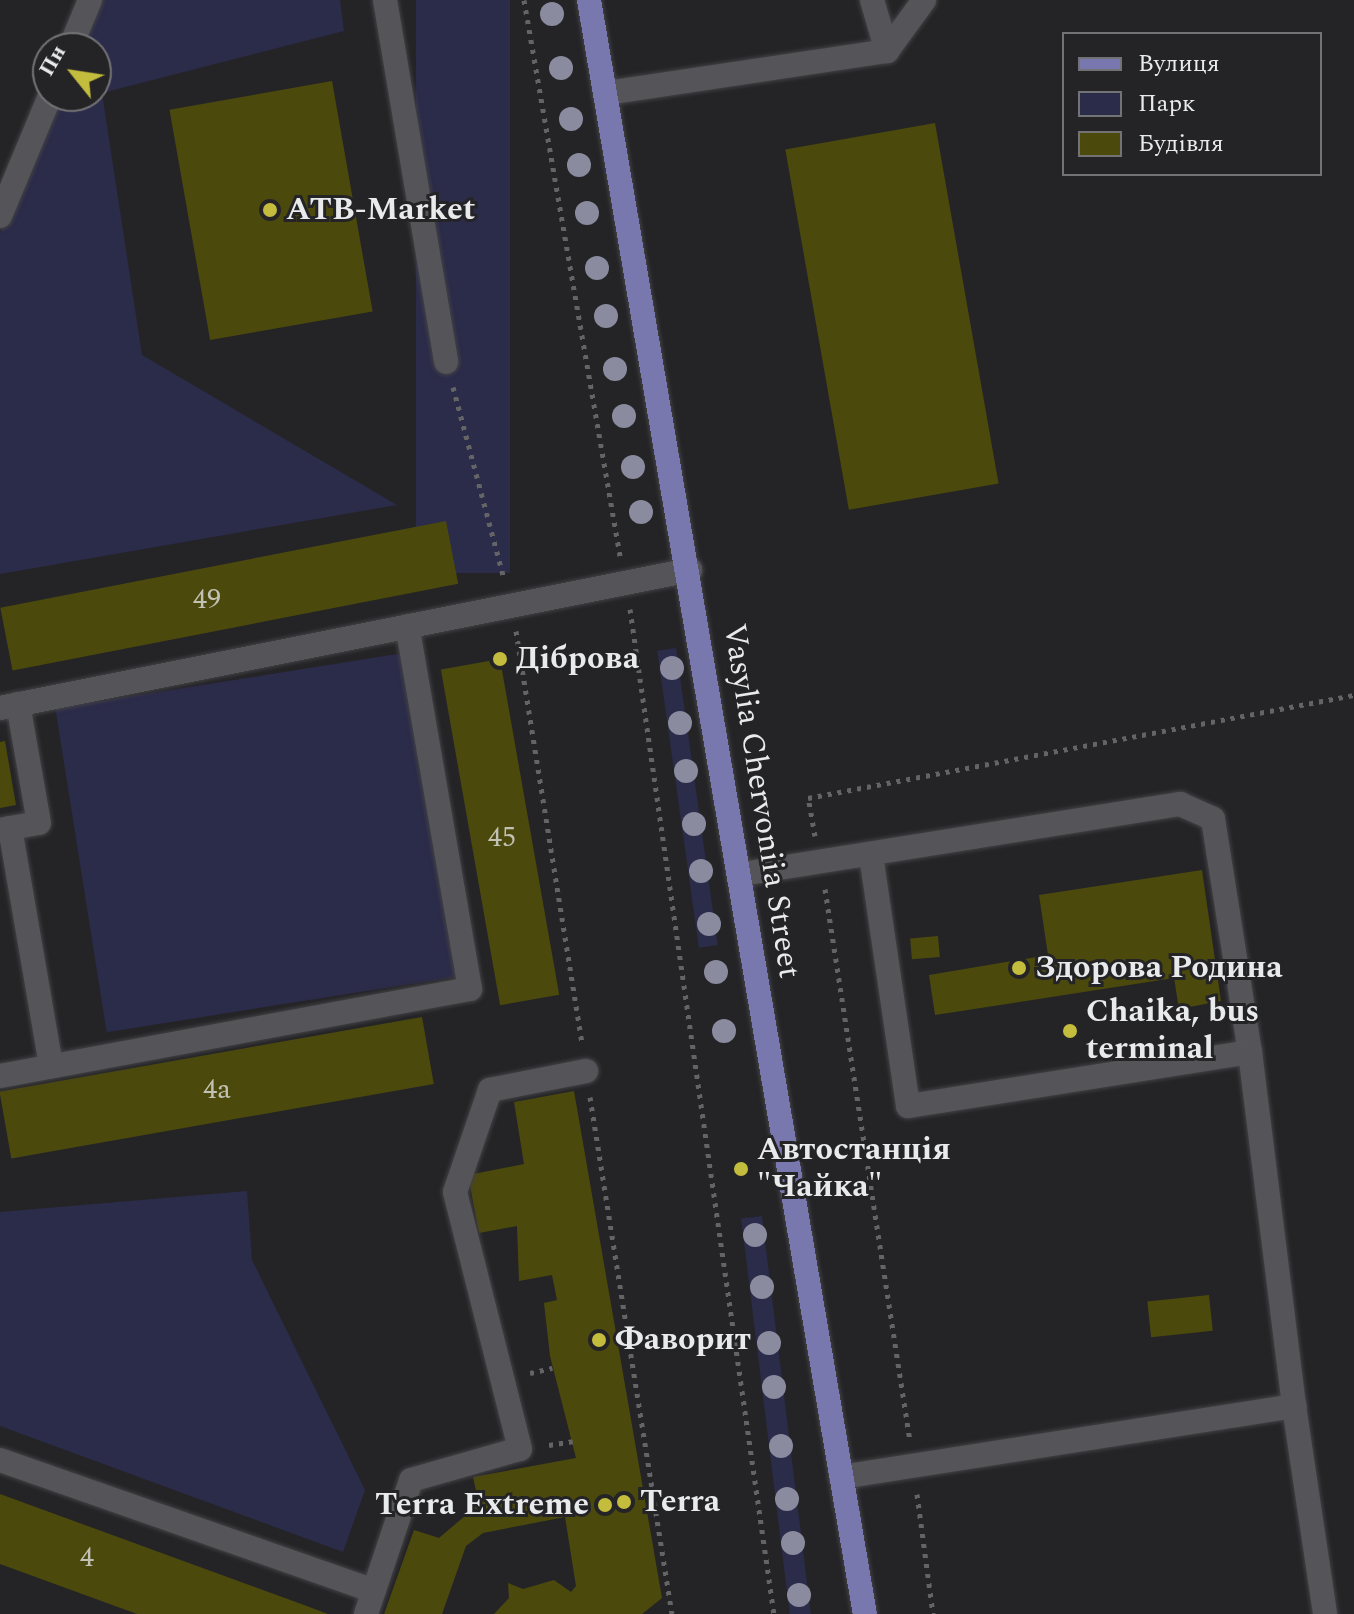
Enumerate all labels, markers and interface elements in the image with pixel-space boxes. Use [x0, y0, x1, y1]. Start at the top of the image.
north arrow [32, 32, 112, 112]
legend [1062, 32, 1322, 176]
text: Пн [30, 39, 75, 83]
text: Вулиця [1138, 46, 1220, 82]
text: Парк [1138, 86, 1195, 122]
text: Будівля [1138, 126, 1224, 162]
place label: ATB-Market [286, 191, 475, 229]
marker: ATB-Market [261, 201, 279, 219]
house number: 49 [193, 583, 221, 617]
street label: Vasylia Chervoniia Street [714, 621, 808, 981]
place label: Діброва [516, 640, 639, 678]
marker: Діброва [491, 650, 509, 668]
house number: 45 [488, 821, 516, 855]
place label: Здорова Родина [1035, 949, 1283, 987]
marker: Здорова Родина [1010, 959, 1028, 977]
place label: Chaika, bus terminal [1086, 994, 1259, 1069]
marker: Chaika, bus terminal [1061, 1022, 1079, 1040]
house number: 4а [203, 1073, 231, 1107]
place label: Автостанція "Чайка" [757, 1132, 951, 1207]
marker: Автостанція "Чайка" [732, 1160, 750, 1178]
place label: Фаворит [615, 1321, 751, 1359]
marker: Фаворит [590, 1331, 608, 1349]
place label: Terra [640, 1483, 720, 1521]
place label: Terra Extreme [375, 1486, 589, 1524]
marker: Terra [615, 1493, 633, 1511]
marker: Terra Extreme [596, 1496, 614, 1514]
house number: 4 [80, 1541, 94, 1575]

